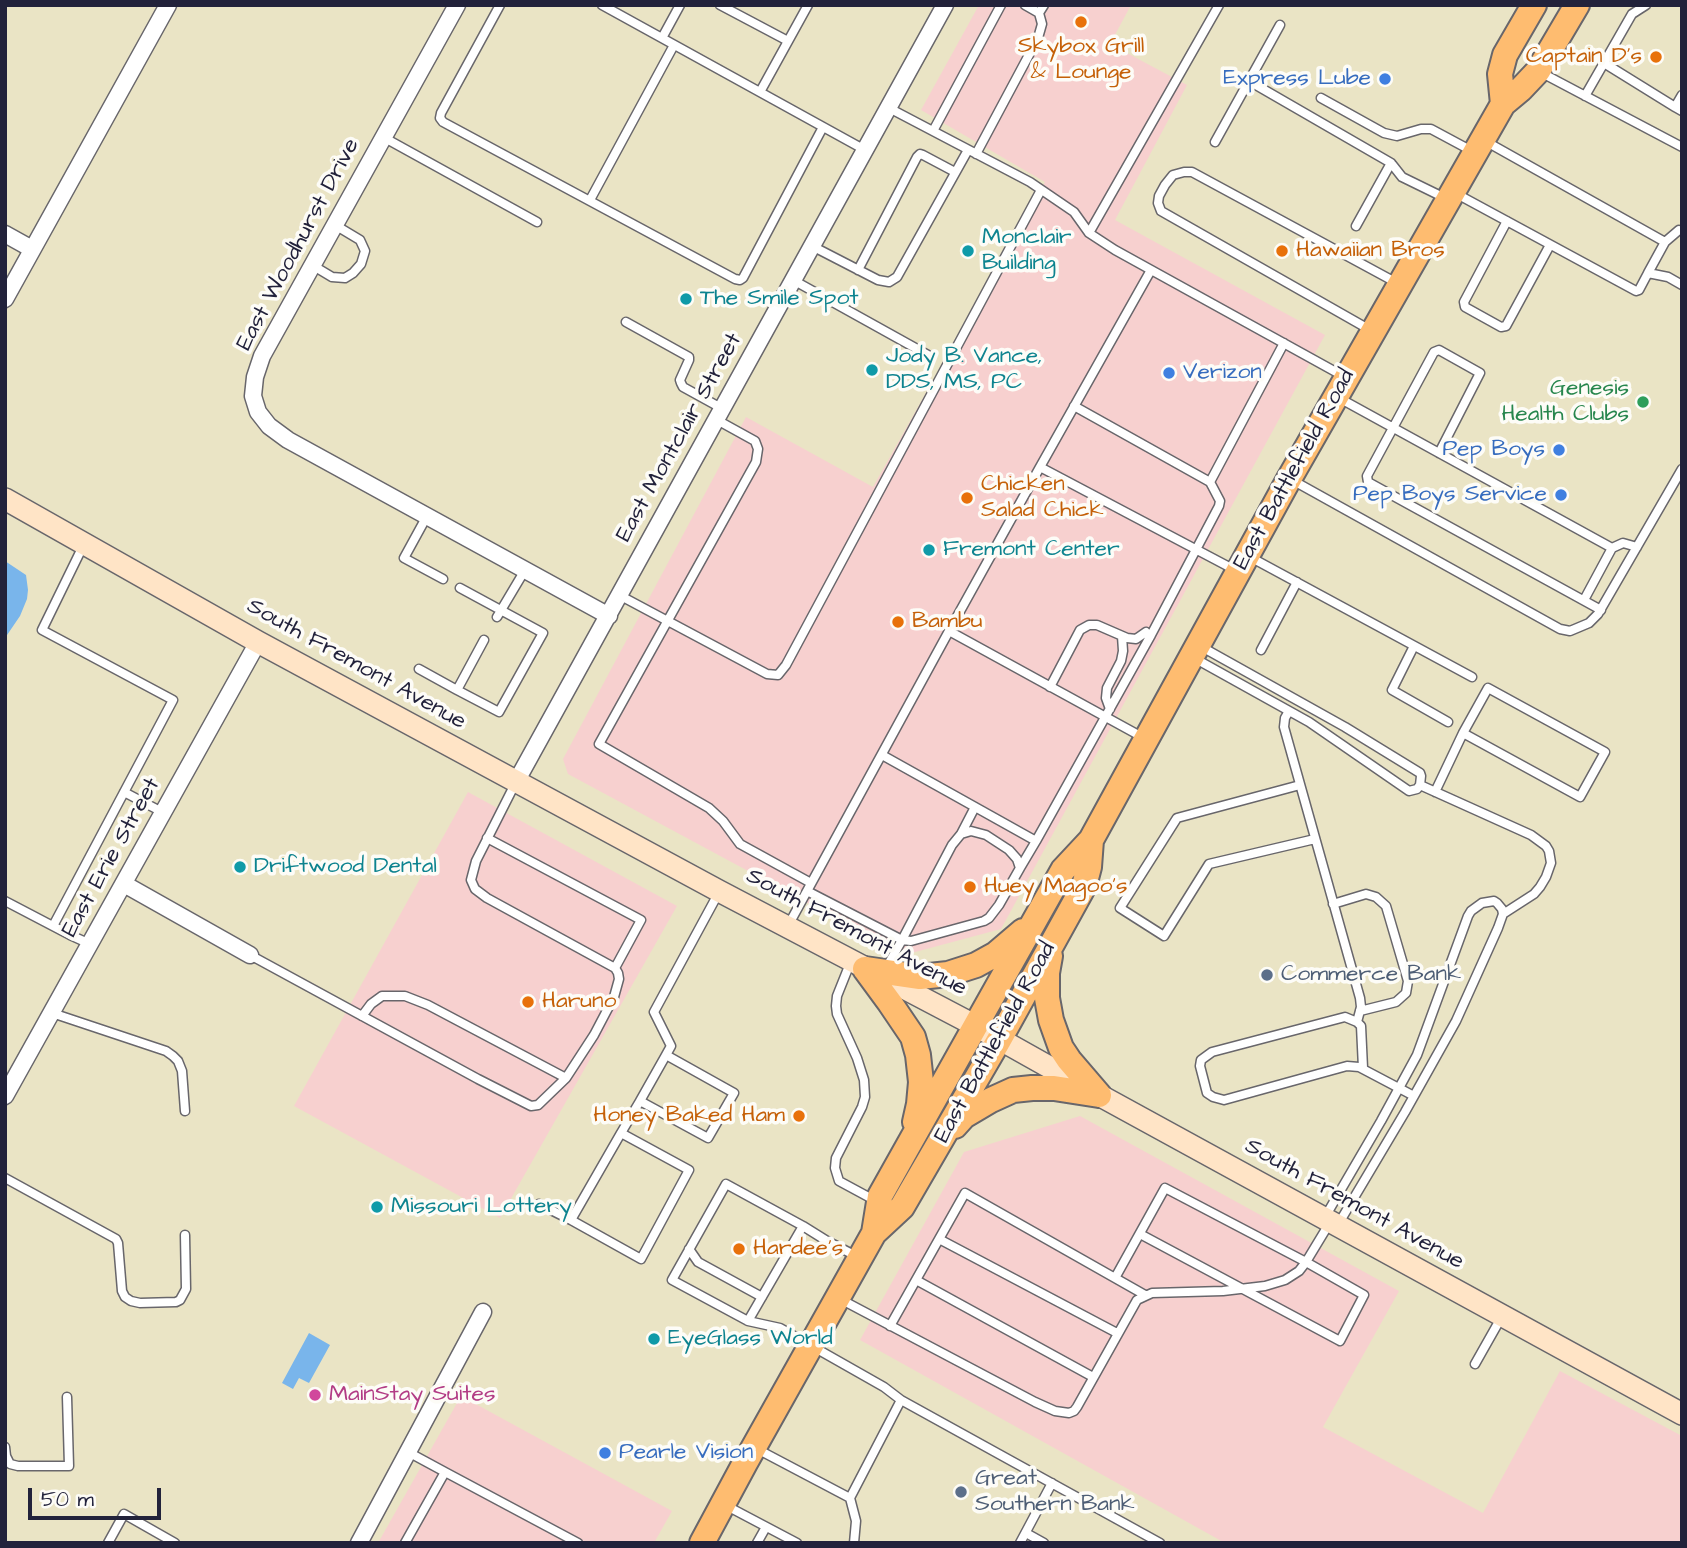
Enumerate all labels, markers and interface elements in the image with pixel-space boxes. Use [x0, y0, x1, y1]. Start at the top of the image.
marker: Skybox Grill & Lounge [1073, 14, 1089, 30]
place label: Skybox Grill & Lounge [1018, 33, 1144, 87]
place label: Captain D's [1526, 43, 1642, 71]
marker: Captain D's [1648, 49, 1664, 65]
place label: Express Lube [1223, 65, 1371, 93]
marker: Express Lube [1377, 71, 1393, 87]
street label: East Woodhurst Drive [231, 134, 367, 356]
place label: Monclair Building [982, 224, 1072, 278]
place label: Hawaiian Bros [1296, 237, 1445, 265]
marker: Monclair Building [960, 243, 976, 259]
marker: Hawaiian Bros [1274, 243, 1290, 259]
place label: The Smile Spot [700, 285, 859, 313]
marker: The Smile Spot [678, 291, 694, 307]
street label: East Montclair Street [611, 329, 749, 547]
place label: Jody B. Vance, DDS, MS, PC [886, 343, 1042, 397]
place label: Verizon [1183, 359, 1262, 387]
marker: Jody B. Vance, DDS, MS, PC [864, 362, 880, 378]
marker: Verizon [1161, 365, 1177, 381]
street label: East Battlefield Road [1228, 365, 1362, 575]
place label: Genesis Health Clubs [1501, 375, 1629, 429]
marker: Genesis Health Clubs [1635, 394, 1651, 410]
place label: Pep Boys [1442, 436, 1545, 464]
marker: Pep Boys [1551, 442, 1567, 458]
place label: Chicken Salad Chick [981, 471, 1104, 525]
place label: Pep Boys Service [1353, 481, 1547, 509]
marker: Pep Boys Service [1553, 487, 1569, 503]
marker: Chicken Salad Chick [959, 490, 975, 506]
place label: Fremont Center [943, 536, 1120, 564]
marker: Fremont Center [921, 542, 937, 558]
street label: South Fremont Avenue [242, 593, 470, 737]
place label: Bambu [912, 608, 983, 636]
marker: Bambu [890, 614, 906, 630]
street label: East Erie Street [57, 774, 167, 942]
place label: Driftwood Dental [254, 853, 437, 881]
marker: Driftwood Dental [232, 859, 248, 875]
street label: South Fremont Avenue [741, 863, 971, 1003]
place label: Huey Magoo's [984, 873, 1128, 901]
marker: Huey Magoo's [962, 879, 978, 895]
street label: East Battlefield Road [929, 938, 1063, 1148]
place label: Commerce Bank [1281, 961, 1461, 989]
marker: Commerce Bank [1259, 967, 1275, 983]
place label: Haruno [542, 988, 616, 1016]
marker: Haruno [520, 994, 536, 1010]
place label: Honey Baked Ham [593, 1102, 785, 1130]
marker: Honey Baked Ham [791, 1108, 807, 1124]
street label: South Fremont Avenue [1240, 1133, 1468, 1277]
place label: Missouri Lottery [391, 1193, 572, 1221]
marker: Missouri Lottery [369, 1199, 385, 1215]
place label: Hardee's [753, 1235, 843, 1263]
marker: Hardee's [731, 1241, 747, 1257]
place label: EyeGlass World [668, 1325, 833, 1353]
marker: EyeGlass World [646, 1331, 662, 1347]
place label: MainStay Suites [329, 1381, 496, 1409]
marker: MainStay Suites [307, 1387, 323, 1403]
place label: Pearle Vision [619, 1439, 753, 1467]
marker: Pearle Vision [597, 1445, 613, 1461]
place label: Great Southern Bank [975, 1465, 1135, 1519]
scale bar [32, 1474, 164, 1518]
marker: Great Southern Bank [953, 1484, 969, 1500]
text: 50 m [41, 1485, 94, 1514]

